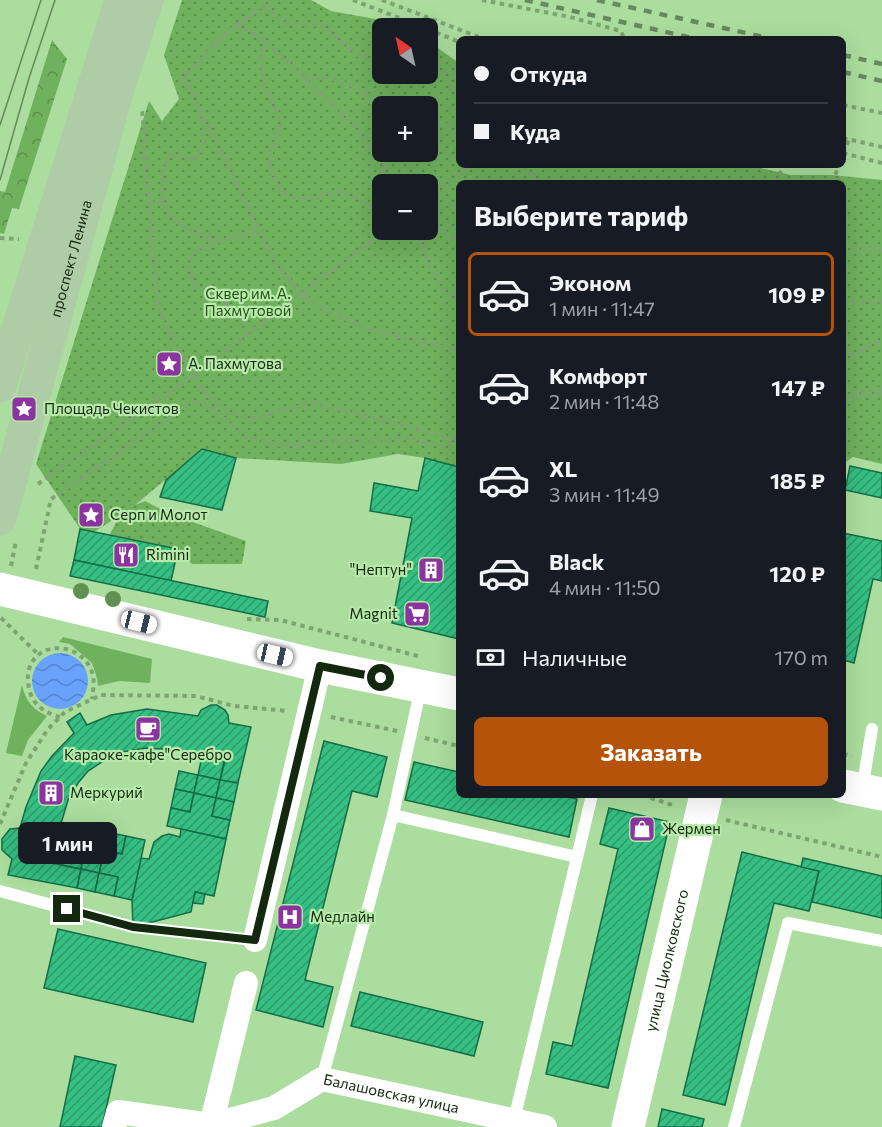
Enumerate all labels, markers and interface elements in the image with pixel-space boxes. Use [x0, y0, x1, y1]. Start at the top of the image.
north arrow [372, 18, 438, 84]
map controls [372, 18, 438, 240]
text: Откуда [510, 60, 587, 87]
button: + [372, 96, 438, 162]
text: Куда [510, 118, 560, 145]
button: − [372, 174, 438, 240]
street label: проспект Ленина [46, 198, 95, 319]
text: Выберите тариф [474, 199, 688, 232]
icon: car [477, 267, 531, 321]
text: Эконом [549, 269, 631, 296]
text: 109 ₽ [768, 281, 825, 308]
park label: Сквер им. А. Пахмутовой [205, 284, 291, 319]
text: 1 мин · 11:47 [549, 296, 655, 320]
place icon: А. Пахмутова [154, 349, 184, 379]
place label: А. Пахмутова [188, 354, 282, 372]
icon: car [477, 360, 531, 414]
text: Комфорт [549, 362, 647, 389]
text: 147 ₽ [771, 374, 825, 401]
text: 2 мин · 11:48 [549, 389, 659, 413]
place icon: Площадь Чекистов [9, 394, 39, 424]
place label: Площадь Чекистов [44, 399, 179, 417]
icon: car [477, 453, 531, 507]
text: XL [549, 455, 577, 482]
text: 185 ₽ [770, 467, 825, 494]
text: 3 мин · 11:49 [549, 482, 660, 506]
place icon: Серп и Молот [76, 500, 106, 530]
place label: Серп и Молот [110, 505, 208, 523]
restaurant icon: Rimini [111, 540, 141, 570]
place label: Rimini [146, 545, 189, 563]
icon: car [477, 546, 531, 600]
text: Black [549, 548, 604, 575]
building icon: "Нептун" [416, 555, 446, 585]
place label: "Нептун" [350, 560, 412, 578]
text: 120 ₽ [769, 560, 825, 587]
text: 4 мин · 11:50 [549, 575, 661, 599]
supermarket icon: Magnit [402, 599, 432, 629]
place label: Magnit [349, 604, 398, 622]
car [119, 609, 159, 635]
icon: cash [474, 641, 507, 674]
car [255, 642, 295, 668]
text: Наличные [522, 644, 627, 671]
text: 170 m [775, 645, 828, 669]
route start [367, 664, 394, 691]
cafe icon: Караоке-кафе"Серебро [133, 714, 163, 744]
button: Заказать [474, 717, 828, 786]
place label: Караоке-кафе"Серебро [64, 745, 232, 763]
building icon: Меркурий [36, 778, 66, 808]
place label: Меркурий [70, 783, 143, 801]
shop icon: Жермен [627, 814, 657, 844]
place label: Жермен [662, 819, 721, 837]
callout: 1 мин [17, 822, 116, 864]
text: 1 мин [42, 831, 93, 855]
street label: улица Циолковского [641, 887, 692, 1033]
route end [53, 895, 80, 922]
hospital icon: Медлайн [275, 902, 305, 932]
place label: Медлайн [310, 907, 375, 925]
street label: Балашовская улица [322, 1070, 461, 1116]

